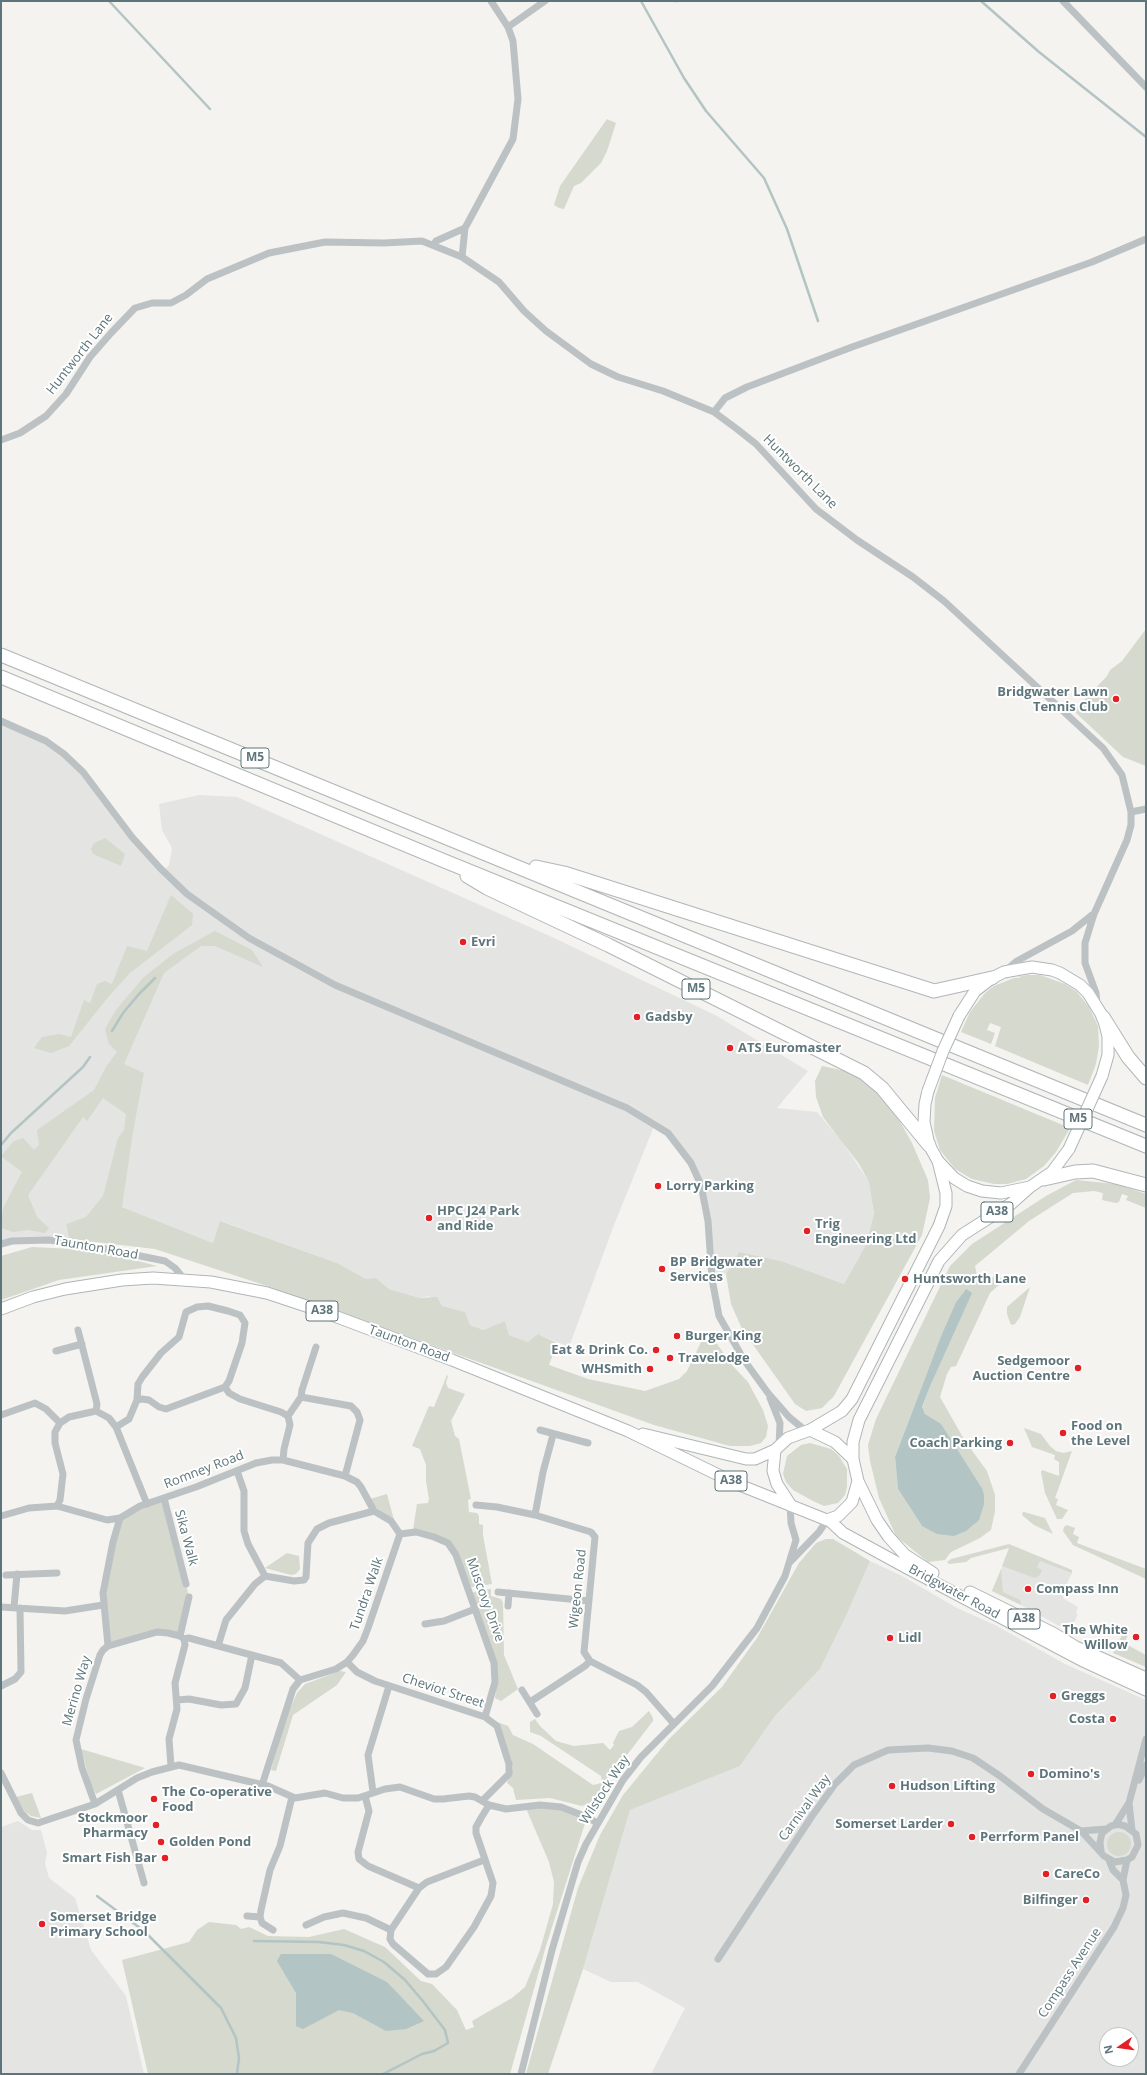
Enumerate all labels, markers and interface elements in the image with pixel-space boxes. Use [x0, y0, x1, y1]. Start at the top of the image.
street label: Huntworth Lane [43, 310, 117, 398]
street label: Huntworth Lane [760, 432, 840, 512]
place label: Bridgwater Lawn Tennis Club [997, 684, 1108, 715]
marker: Bridgwater Lawn Tennis Club [1111, 694, 1121, 704]
road number: M5 [241, 748, 269, 768]
place label: Evri [471, 934, 496, 950]
marker: Evri [458, 937, 468, 947]
road number: M5 [682, 979, 710, 999]
place label: Gadsby [645, 1009, 693, 1025]
marker: Gadsby [632, 1012, 642, 1022]
place label: ATS Euromaster [738, 1040, 841, 1056]
marker: ATS Euromaster [725, 1043, 735, 1053]
road number: M5 [1064, 1109, 1092, 1129]
place label: Lorry Parking [666, 1178, 754, 1194]
marker: Lorry Parking [653, 1181, 663, 1191]
road number: A38 [981, 1202, 1013, 1222]
place label: HPC J24 Park and Ride [437, 1203, 519, 1234]
marker: HPC J24 Park and Ride [424, 1213, 434, 1223]
place label: Trig Engineering Ltd [815, 1216, 916, 1247]
marker: Trig Engineering Ltd [802, 1226, 812, 1236]
street label: Taunton Road [53, 1233, 139, 1263]
place label: BP Bridgwater Services [670, 1254, 763, 1285]
marker: BP Bridgwater Services [657, 1264, 667, 1274]
place label: Huntsworth Lane [913, 1271, 1026, 1287]
marker: Huntsworth Lane [900, 1274, 910, 1284]
road number: A38 [306, 1301, 338, 1321]
street label: Taunton Road [366, 1322, 452, 1366]
place label: Burger King [685, 1328, 761, 1344]
marker: Burger King [672, 1331, 682, 1341]
place label: Eat & Drink Co. [551, 1342, 648, 1358]
marker: Eat & Drink Co. [651, 1345, 661, 1355]
place label: Travelodge [678, 1350, 750, 1366]
marker: Travelodge [665, 1353, 675, 1363]
place label: Sedgemoor Auction Centre [972, 1353, 1070, 1384]
place label: WHSmith [581, 1361, 642, 1377]
marker: Sedgemoor Auction Centre [1073, 1363, 1083, 1373]
marker: WHSmith [645, 1364, 655, 1374]
place label: Food on the Level [1071, 1418, 1130, 1449]
marker: Food on the Level [1058, 1428, 1068, 1438]
place label: Coach Parking [909, 1435, 1002, 1451]
marker: Coach Parking [1005, 1438, 1015, 1448]
street label: Romney Road [162, 1448, 246, 1492]
road number: A38 [715, 1471, 747, 1491]
street label: Sika Walk [171, 1508, 201, 1568]
street label: Wigeon Road [566, 1548, 590, 1630]
street label: Tundra Walk [347, 1555, 387, 1633]
street label: Muscovy Drive [463, 1556, 507, 1644]
street label: Bridgwater Road [906, 1561, 1002, 1623]
place label: Compass Inn [1036, 1581, 1119, 1597]
marker: Compass Inn [1023, 1584, 1033, 1594]
road number: A38 [1008, 1609, 1040, 1629]
place label: The White Willow [1062, 1622, 1128, 1653]
place label: Lidl [898, 1630, 922, 1646]
marker: The White Willow [1131, 1632, 1141, 1642]
marker: Lidl [885, 1633, 895, 1643]
street label: Merino Way [60, 1654, 94, 1728]
street label: Cheviot Street [400, 1670, 486, 1712]
place label: Greggs [1061, 1688, 1105, 1704]
marker: Greggs [1048, 1691, 1058, 1701]
place label: Costa [1069, 1711, 1105, 1727]
marker: Costa [1108, 1714, 1118, 1724]
street label: Wilstock Way [577, 1752, 633, 1828]
place label: Domino's [1039, 1766, 1100, 1782]
marker: Domino's [1026, 1769, 1036, 1779]
street label: Carnival Way [776, 1772, 834, 1844]
place label: Hudson Lifting [900, 1778, 995, 1794]
marker: Hudson Lifting [887, 1781, 897, 1791]
place label: The Co-operative Food [162, 1784, 272, 1815]
marker: The Co-operative Food [149, 1794, 159, 1804]
place label: Stockmoor Pharmacy [78, 1810, 148, 1841]
place label: Somerset Larder [835, 1816, 943, 1832]
marker: Somerset Larder [946, 1819, 956, 1829]
marker: Stockmoor Pharmacy [151, 1820, 161, 1830]
place label: Perrform Panel [980, 1829, 1079, 1845]
marker: Perrform Panel [967, 1832, 977, 1842]
place label: Golden Pond [169, 1834, 251, 1850]
marker: Golden Pond [156, 1837, 166, 1847]
place label: Smart Fish Bar [62, 1850, 157, 1866]
marker: Smart Fish Bar [160, 1853, 170, 1863]
place label: CareCo [1054, 1866, 1100, 1882]
marker: CareCo [1041, 1869, 1051, 1879]
place label: Bilfinger [1023, 1892, 1078, 1908]
marker: Bilfinger [1081, 1895, 1091, 1905]
place label: Somerset Bridge Primary School [50, 1909, 157, 1940]
marker: Somerset Bridge Primary School [37, 1919, 47, 1929]
street label: Compass Avenue [1035, 1925, 1105, 2021]
north arrow [1099, 2027, 1139, 2067]
text: N [1099, 2044, 1116, 2056]

